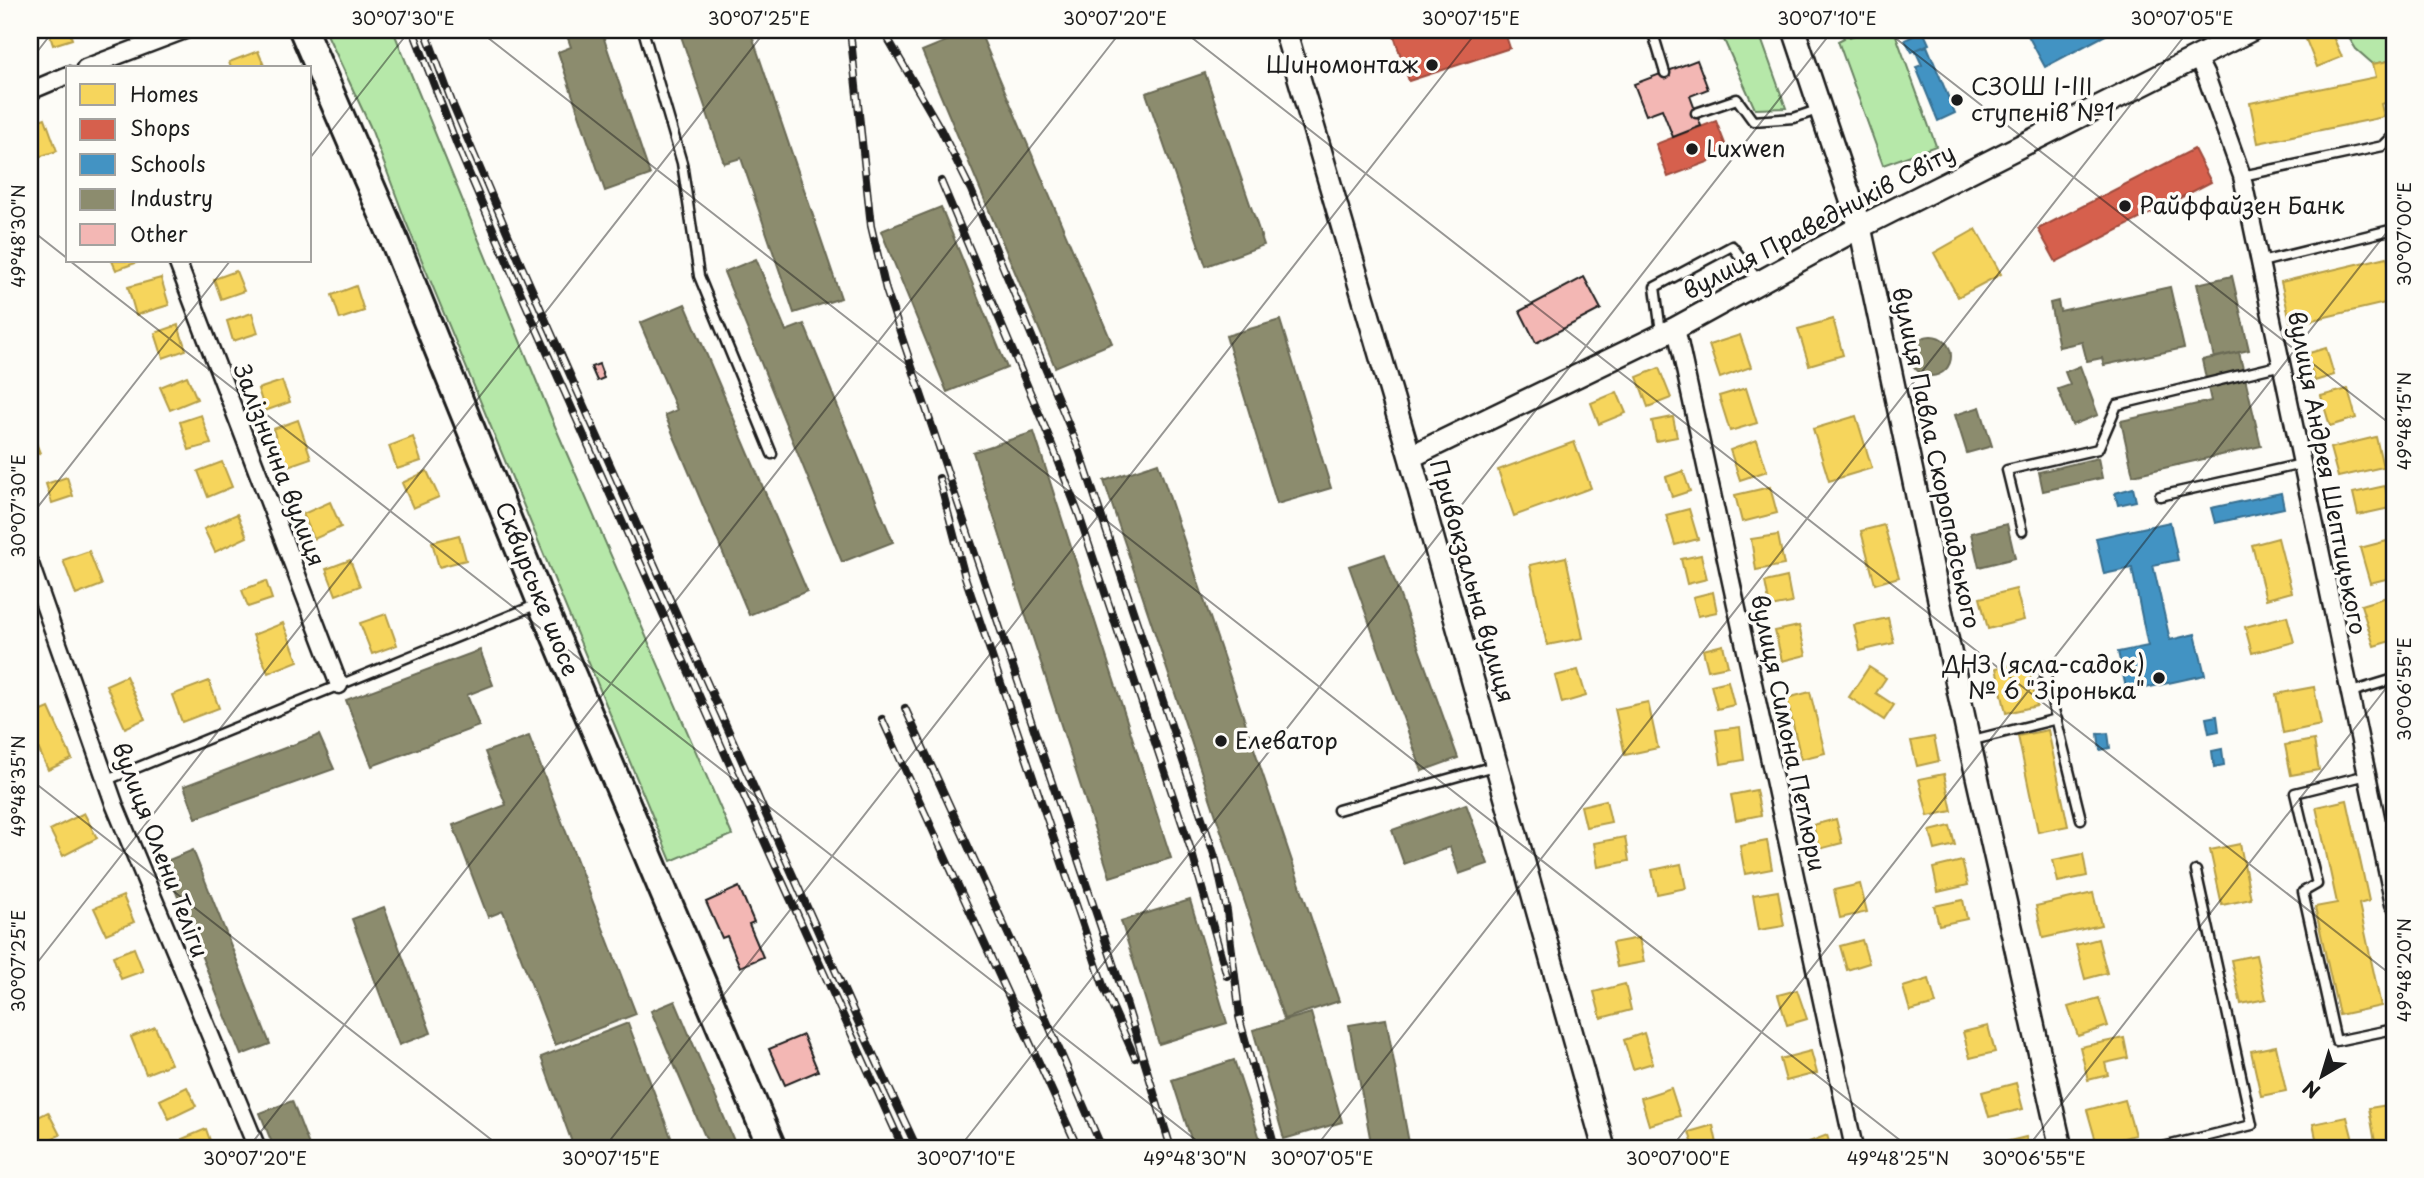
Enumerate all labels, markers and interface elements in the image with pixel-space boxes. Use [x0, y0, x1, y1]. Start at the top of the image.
text: 30°07'30"E [351, 4, 455, 31]
text: 30°07'25"E [708, 4, 810, 31]
text: 30°07'20"E [1063, 4, 1167, 31]
text: 30°07'15"E [1422, 4, 1520, 31]
text: 30°07'10"E [1777, 4, 1877, 31]
text: 30°07'05"E [2131, 4, 2233, 31]
place label: Шиномонтаж [1266, 46, 1418, 81]
marker: Шиномонтаж [1424, 57, 1440, 73]
legend [66, 66, 312, 262]
place label: СЗОШ І-ІІІ ступенів №1 [1971, 68, 2115, 129]
text: Homes [130, 77, 198, 109]
marker: СЗОШ І-ІІІ ступенів №1 [1949, 92, 1965, 108]
text: Shops [130, 111, 190, 143]
place label: Luxwen [1706, 130, 1786, 165]
street label: вулиця Праведників Світу [1676, 134, 1961, 307]
marker: Luxwen [1684, 141, 1700, 157]
text: Schools [130, 147, 206, 179]
text: Industry [130, 181, 213, 213]
text: 30°07'00"E [2390, 182, 2417, 286]
text: 49°48'30"N [4, 184, 31, 288]
place label: Райффайзен Банк [2139, 187, 2345, 222]
marker: Райффайзен Банк [2117, 198, 2133, 214]
text: Other [130, 217, 188, 249]
street label: вулиця Павла Скоропадського [1884, 284, 1991, 632]
street label: вулиця Андрея Шептицького [2280, 308, 2377, 638]
street label: Залізнична вулиця [225, 357, 335, 571]
text: 49°48'15"N [2390, 372, 2417, 470]
text: 30°07'30"E [4, 454, 31, 558]
street label: Привокзальна вулиця [1422, 455, 1525, 706]
street label: Сквирське шосе [487, 496, 589, 681]
street label: вулиця Симона Петлюри [1743, 591, 1836, 874]
text: 30°06'55"E [2390, 637, 2417, 741]
place label: ДНЗ (ясла-садок) № 6 "Зіронька" [1942, 646, 2145, 707]
marker: ДНЗ (ясла-садок) № 6 "Зіронька" [2151, 670, 2167, 686]
place label: Елеватор [1235, 722, 1338, 757]
marker: Елеватор [1213, 733, 1229, 749]
text: 49°48'35"N [4, 735, 31, 837]
street label: вулиця Олени Теліги [104, 737, 219, 962]
text: 30°07'25"E [4, 910, 31, 1012]
text: 49°48'20"N [2390, 918, 2417, 1022]
north arrow [2288, 1042, 2358, 1112]
text: N [2296, 1075, 2325, 1106]
text: 30°07'20"E [203, 1144, 307, 1171]
text: 30°07'15"E [562, 1144, 660, 1171]
text: 30°07'10"E [916, 1144, 1016, 1171]
text: 49°48'30"N [1143, 1144, 1247, 1171]
text: 30°07'05"E [1271, 1144, 1373, 1171]
text: 30°07'00"E [1626, 1144, 1730, 1171]
text: 49°48'25"N [1847, 1144, 1949, 1171]
text: 30°06'55"E [1982, 1144, 2086, 1171]

